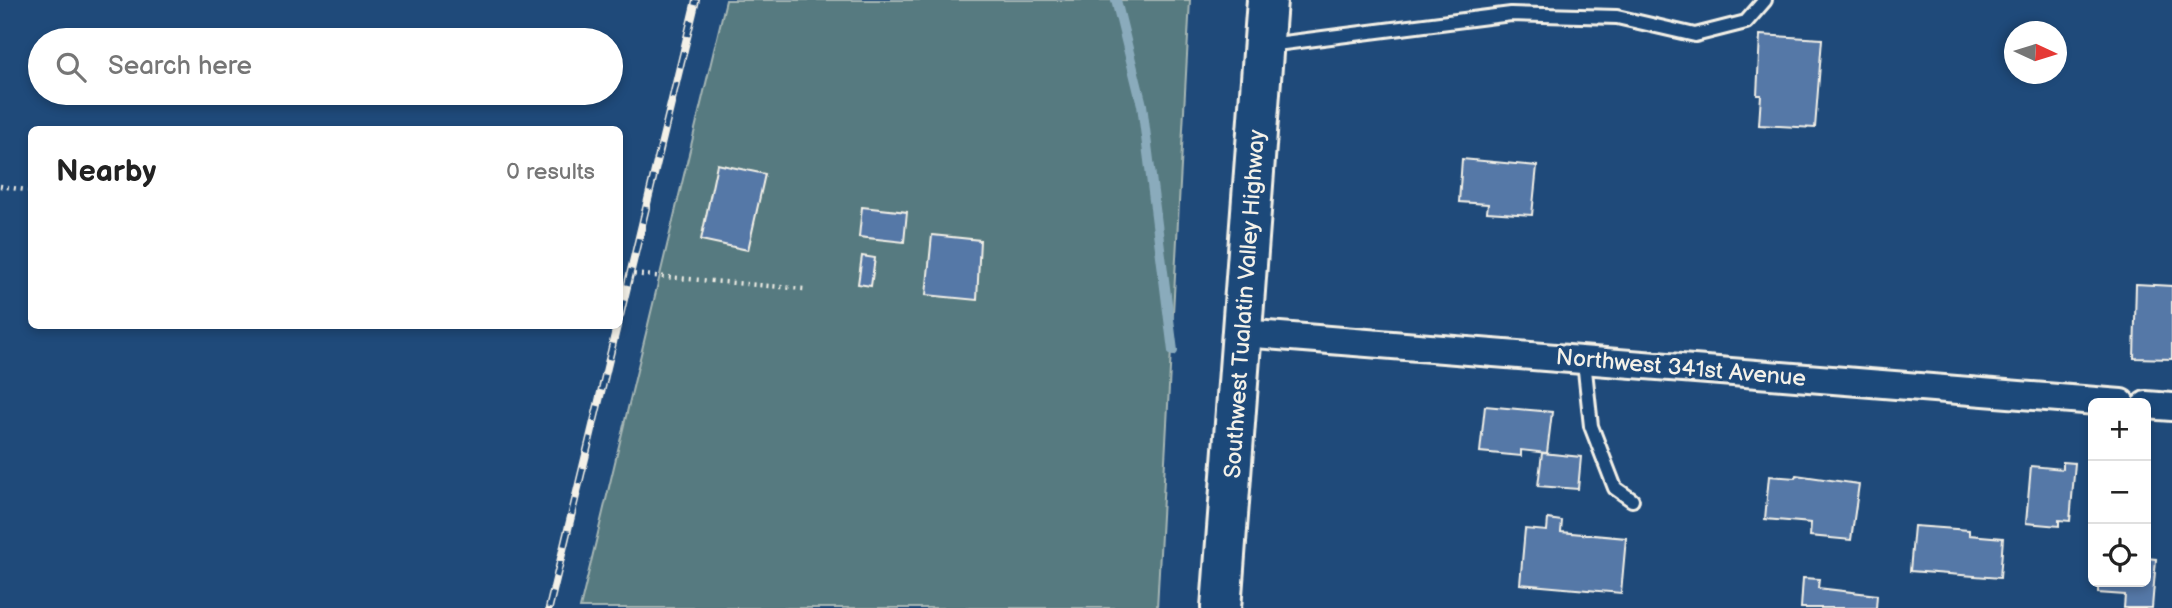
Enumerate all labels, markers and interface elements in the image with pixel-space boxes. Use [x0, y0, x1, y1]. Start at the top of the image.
north arrow [2004, 21, 2067, 84]
search box [28, 28, 623, 105]
icon: search [52, 48, 90, 86]
text: Search here [108, 51, 252, 82]
street label: Southwest Tualatin Valley Highway [1219, 128, 1271, 479]
text: Nearby [56, 154, 156, 190]
text: 0 results [506, 158, 595, 186]
street label: Northwest 341st Avenue [1555, 343, 1807, 393]
map controls [2088, 398, 2151, 587]
button: + [2088, 398, 2151, 461]
button: − [2088, 461, 2151, 524]
button: locate [2088, 524, 2151, 587]

